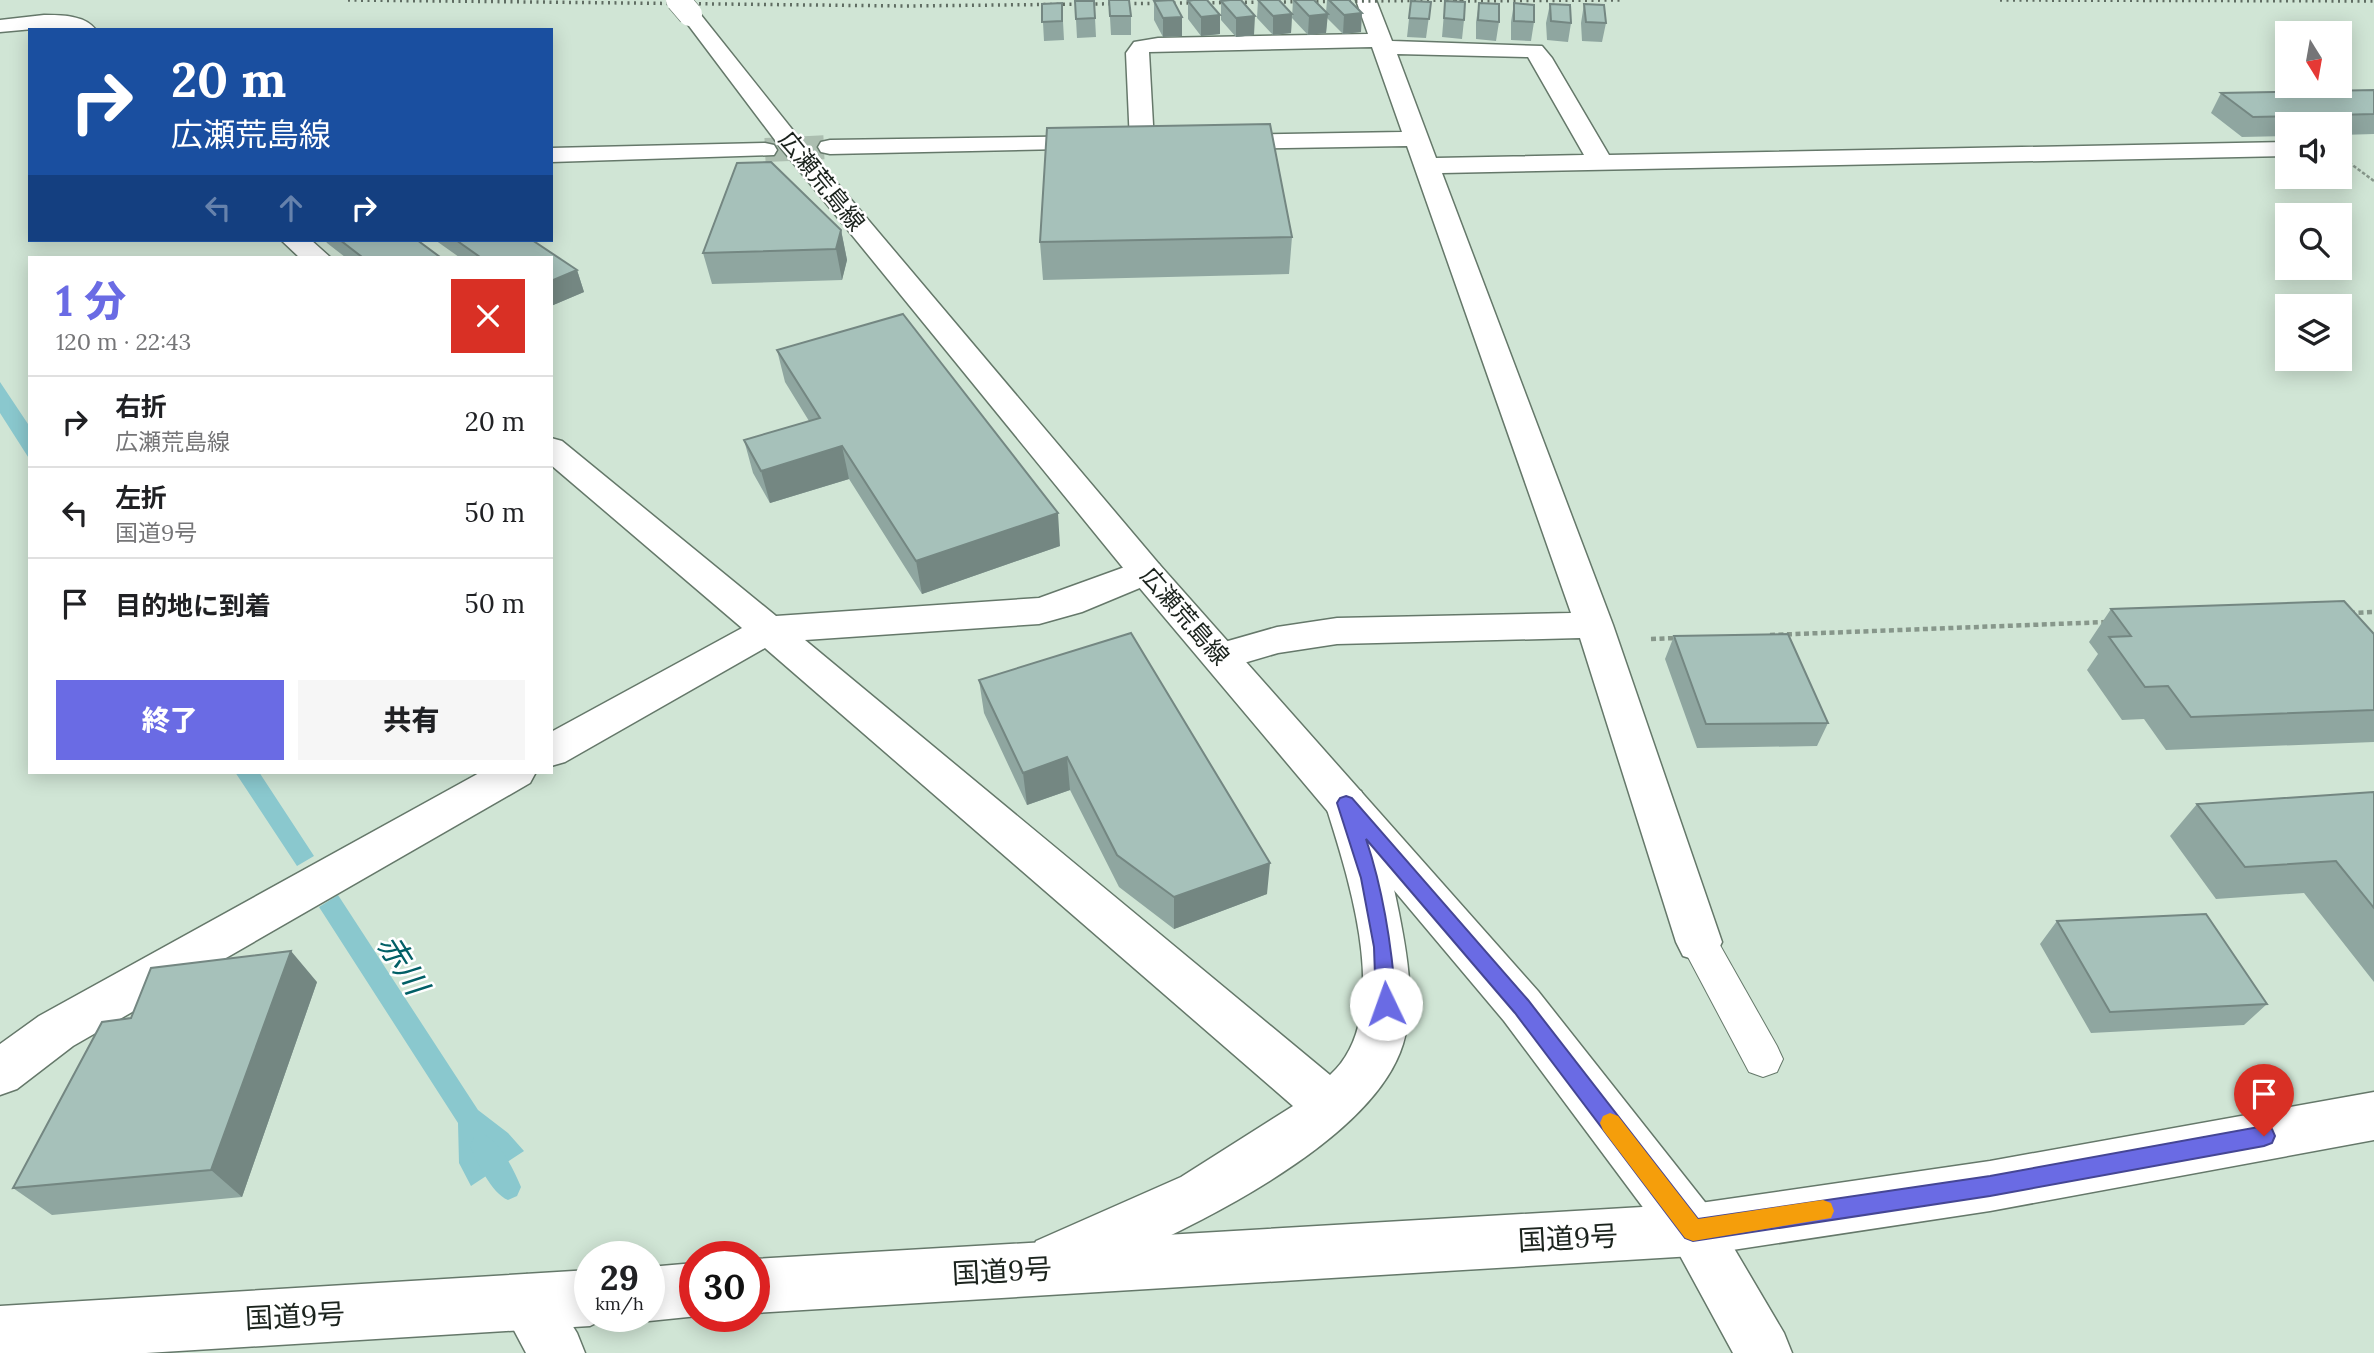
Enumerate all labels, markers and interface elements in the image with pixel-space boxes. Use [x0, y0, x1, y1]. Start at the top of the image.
north arrow [2275, 21, 2352, 98]
map controls [2275, 21, 2352, 371]
text: 20 m [171, 48, 286, 110]
icon: right [56, 56, 147, 147]
button: sound [2275, 112, 2352, 189]
text: 広瀬荒島線 [171, 114, 331, 155]
street label: 広瀬荒島線 [772, 125, 872, 237]
icon: left [199, 189, 237, 227]
icon: ahead [272, 189, 310, 227]
icon: right [345, 189, 383, 227]
button: search [2275, 203, 2352, 280]
text: 1 分 [56, 274, 126, 328]
button: close [451, 279, 525, 353]
button: layers [2275, 294, 2352, 371]
text: 120 m · 22:43 [56, 327, 191, 356]
text: 右折 [115, 390, 167, 423]
icon: right [56, 403, 94, 441]
text: 20 m [465, 405, 525, 438]
text: 広瀬荒島線 [115, 427, 230, 456]
text: 左折 [115, 481, 167, 514]
icon: left [56, 494, 94, 532]
text: 50 m [465, 496, 525, 529]
text: 国道9号 [115, 518, 197, 547]
street label: 広瀬荒島線 [1134, 561, 1236, 671]
icon: arrive [56, 585, 94, 623]
text: 50 m [465, 587, 525, 620]
text: 目的地に到着 [115, 589, 271, 622]
button: 終了 [56, 680, 284, 760]
button: 共有 [298, 680, 525, 760]
water label: 赤川 [369, 926, 439, 1005]
position arrow [1349, 967, 1423, 1041]
pin [2234, 1064, 2294, 1136]
icon: arrive [2245, 1075, 2283, 1113]
street label: 国道9号 [1517, 1217, 1619, 1259]
speed limit sign: 30 [679, 1241, 770, 1332]
street label: 国道9号 [951, 1250, 1053, 1292]
text: 29 [600, 1255, 639, 1300]
text: km/h [595, 1292, 644, 1315]
street label: 国道9号 [244, 1295, 346, 1337]

